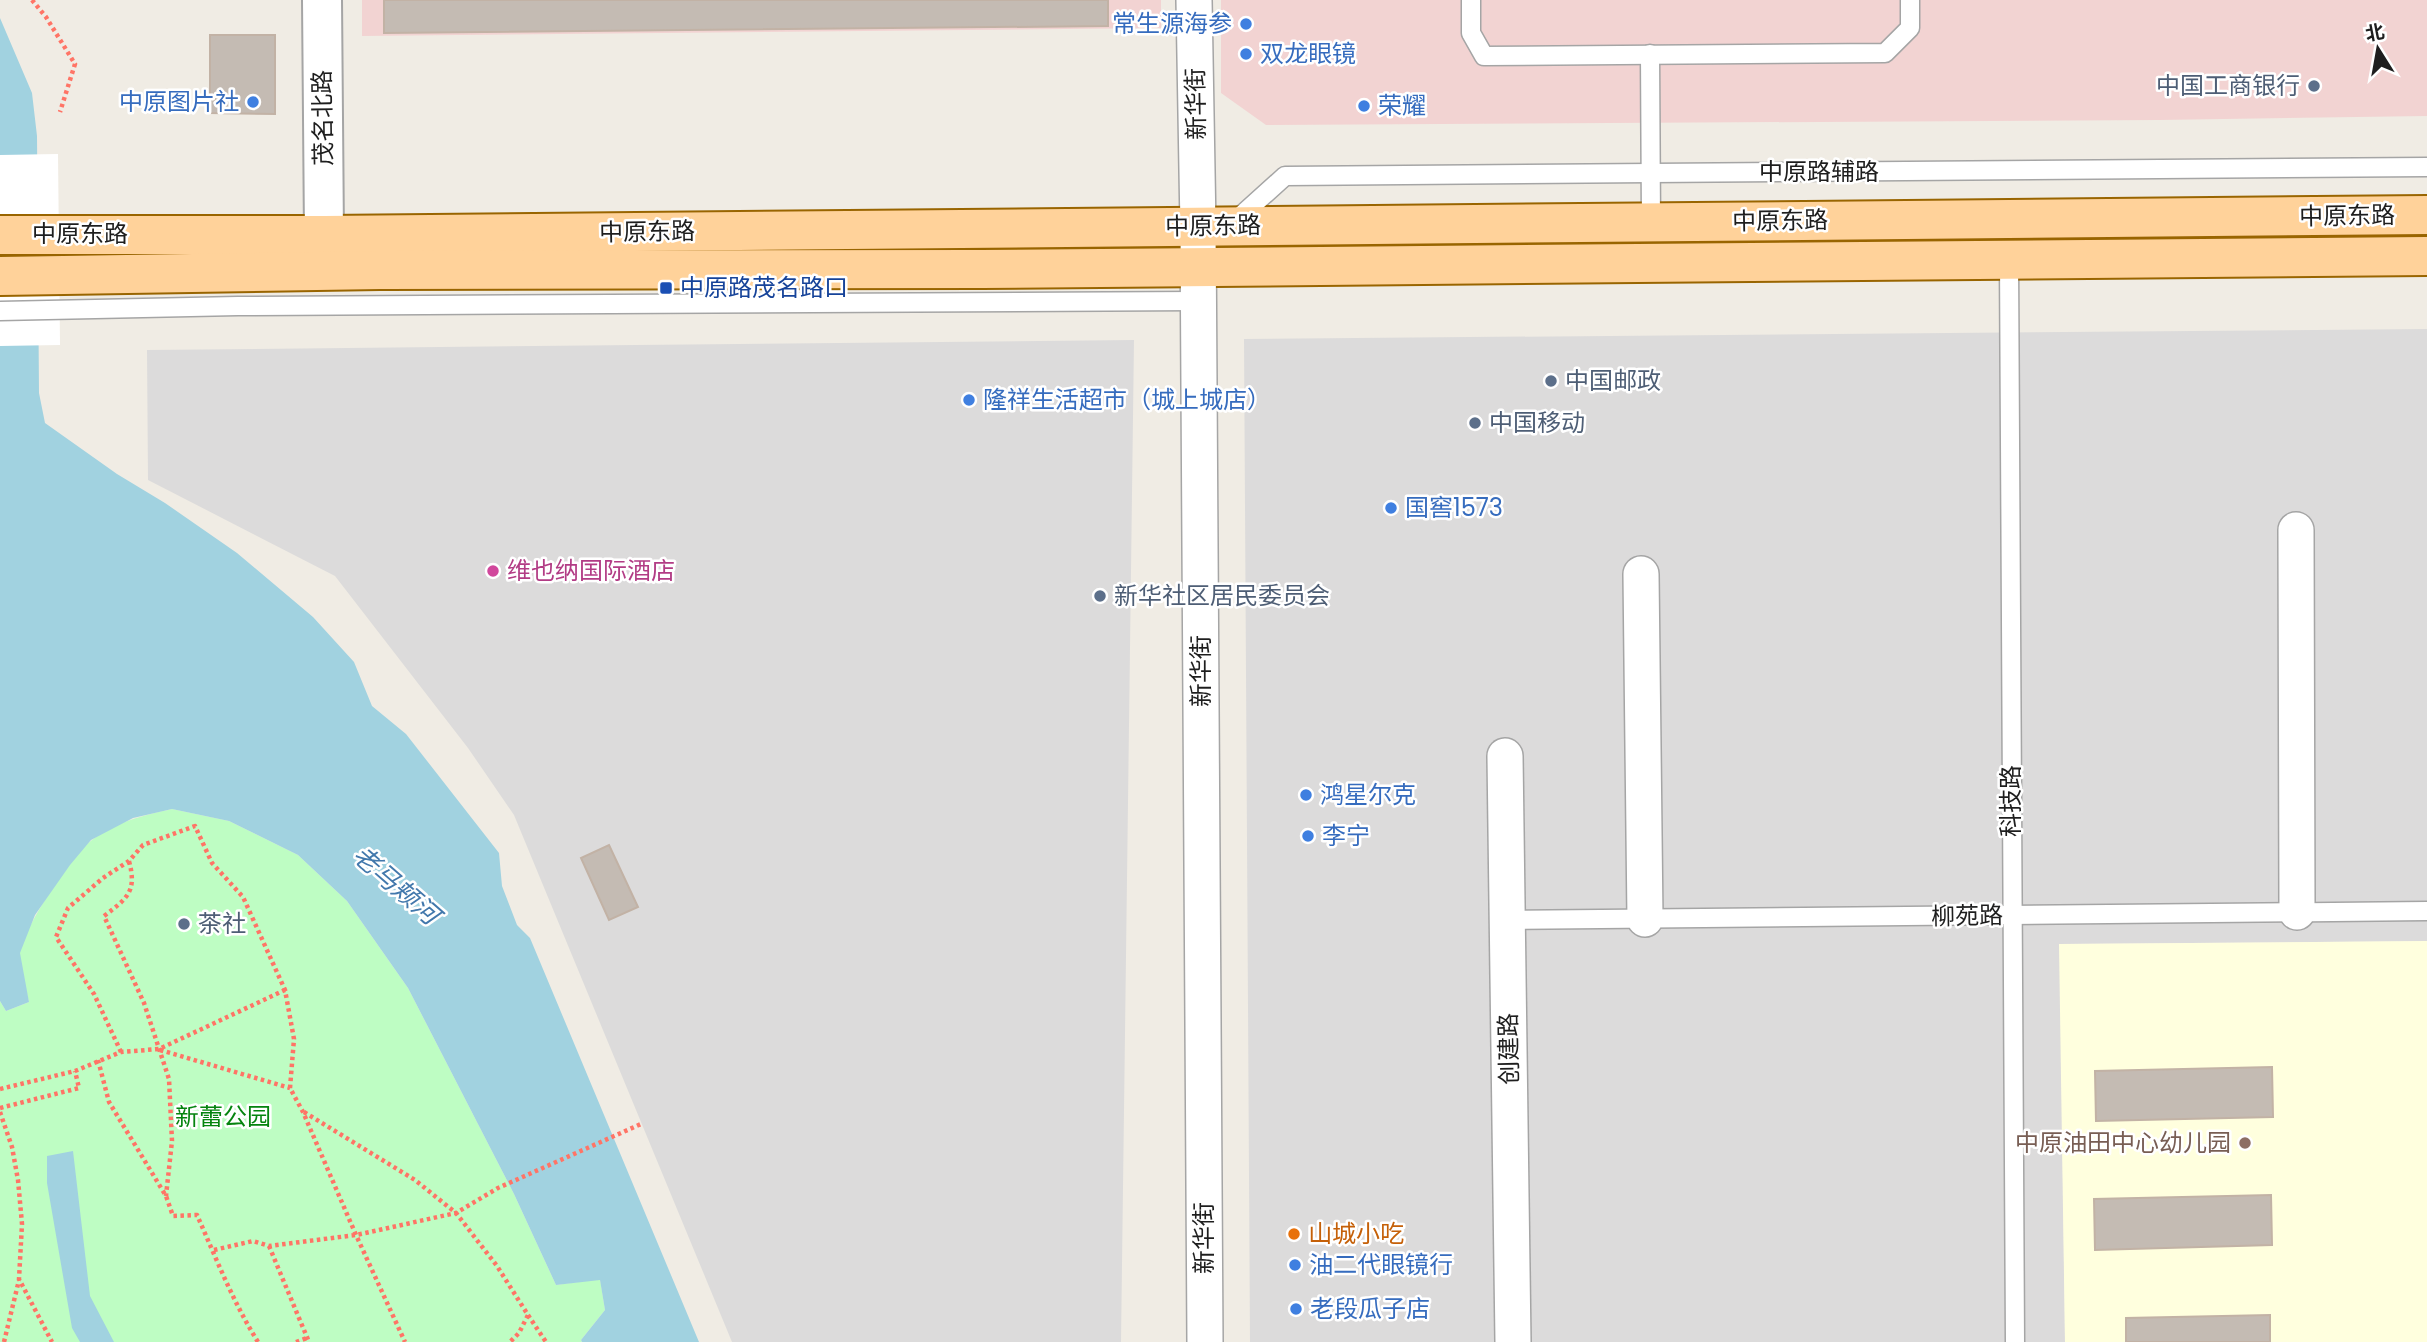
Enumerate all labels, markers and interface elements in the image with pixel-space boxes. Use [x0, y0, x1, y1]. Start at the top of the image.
place label: 常生源海参 [1112, 7, 1232, 40]
north arrow [2343, 14, 2413, 84]
marker: 常生源海参 [1238, 16, 1254, 32]
text: 北 [2363, 18, 2387, 48]
place label: 双龙眼镜 [1260, 37, 1356, 70]
marker: 双龙眼镜 [1238, 46, 1254, 62]
street label: 新华街 [1178, 68, 1213, 140]
place label: 中国工商银行 [2156, 69, 2300, 102]
street label: 茂名北路 [305, 70, 340, 166]
marker: 中国工商银行 [2306, 78, 2322, 94]
place label: 中原图片社 [119, 85, 239, 118]
place label: 荣耀 [1378, 89, 1426, 122]
marker: 中原图片社 [245, 94, 261, 110]
marker: 荣耀 [1356, 98, 1372, 114]
street label: 中原路辅路 [1759, 155, 1879, 188]
street label: 中原东路 [2299, 198, 2395, 233]
street label: 中原东路 [1732, 203, 1828, 238]
street label: 中原东路 [1165, 208, 1261, 243]
street label: 中原东路 [599, 214, 695, 249]
street label: 中原东路 [32, 217, 128, 250]
place label: 中原路茂名路口 [680, 271, 848, 304]
marker: 中原路茂名路口 [658, 280, 674, 296]
place label: 中国邮政 [1565, 364, 1661, 397]
marker: 中国邮政 [1543, 373, 1559, 389]
place label: 隆祥生活超市（城上城店） [983, 383, 1271, 416]
marker: 隆祥生活超市（城上城店） [961, 392, 977, 408]
place label: 中国移动 [1489, 406, 1585, 439]
marker: 中国移动 [1467, 415, 1483, 431]
place label: 国窖1573 [1405, 491, 1503, 524]
marker: 国窖1573 [1383, 500, 1399, 516]
place label: 维也纳国际酒店 [507, 554, 675, 587]
marker: 维也纳国际酒店 [485, 563, 501, 579]
place label: 新华社区居民委员会 [1114, 579, 1330, 612]
marker: 新华社区居民委员会 [1092, 588, 1108, 604]
street label: 新华街 [1184, 635, 1217, 707]
street label: 科技路 [1994, 765, 2027, 837]
place label: 鸿星尔克 [1320, 778, 1416, 811]
marker: 鸿星尔克 [1298, 787, 1314, 803]
place label: 李宁 [1322, 819, 1370, 852]
marker: 李宁 [1300, 828, 1316, 844]
water label: 老马颊河 [345, 837, 451, 936]
street label: 柳苑路 [1931, 898, 2003, 933]
place label: 茶社 [198, 907, 246, 940]
marker: 茶社 [176, 916, 192, 932]
street label: 创建路 [1491, 1013, 1526, 1085]
park label: 新蕾公园 [175, 1100, 271, 1133]
place label: 中原油田中心幼儿园 [2015, 1126, 2231, 1159]
marker: 中原油田中心幼儿园 [2237, 1135, 2253, 1151]
street label: 新华街 [1187, 1202, 1220, 1274]
place label: 山城小吃 [1308, 1217, 1404, 1250]
marker: 山城小吃 [1286, 1226, 1302, 1242]
place label: 油二代眼镜行 [1309, 1248, 1453, 1281]
marker: 油二代眼镜行 [1287, 1257, 1303, 1273]
place label: 老段瓜子店 [1310, 1292, 1430, 1325]
marker: 老段瓜子店 [1288, 1301, 1304, 1317]

